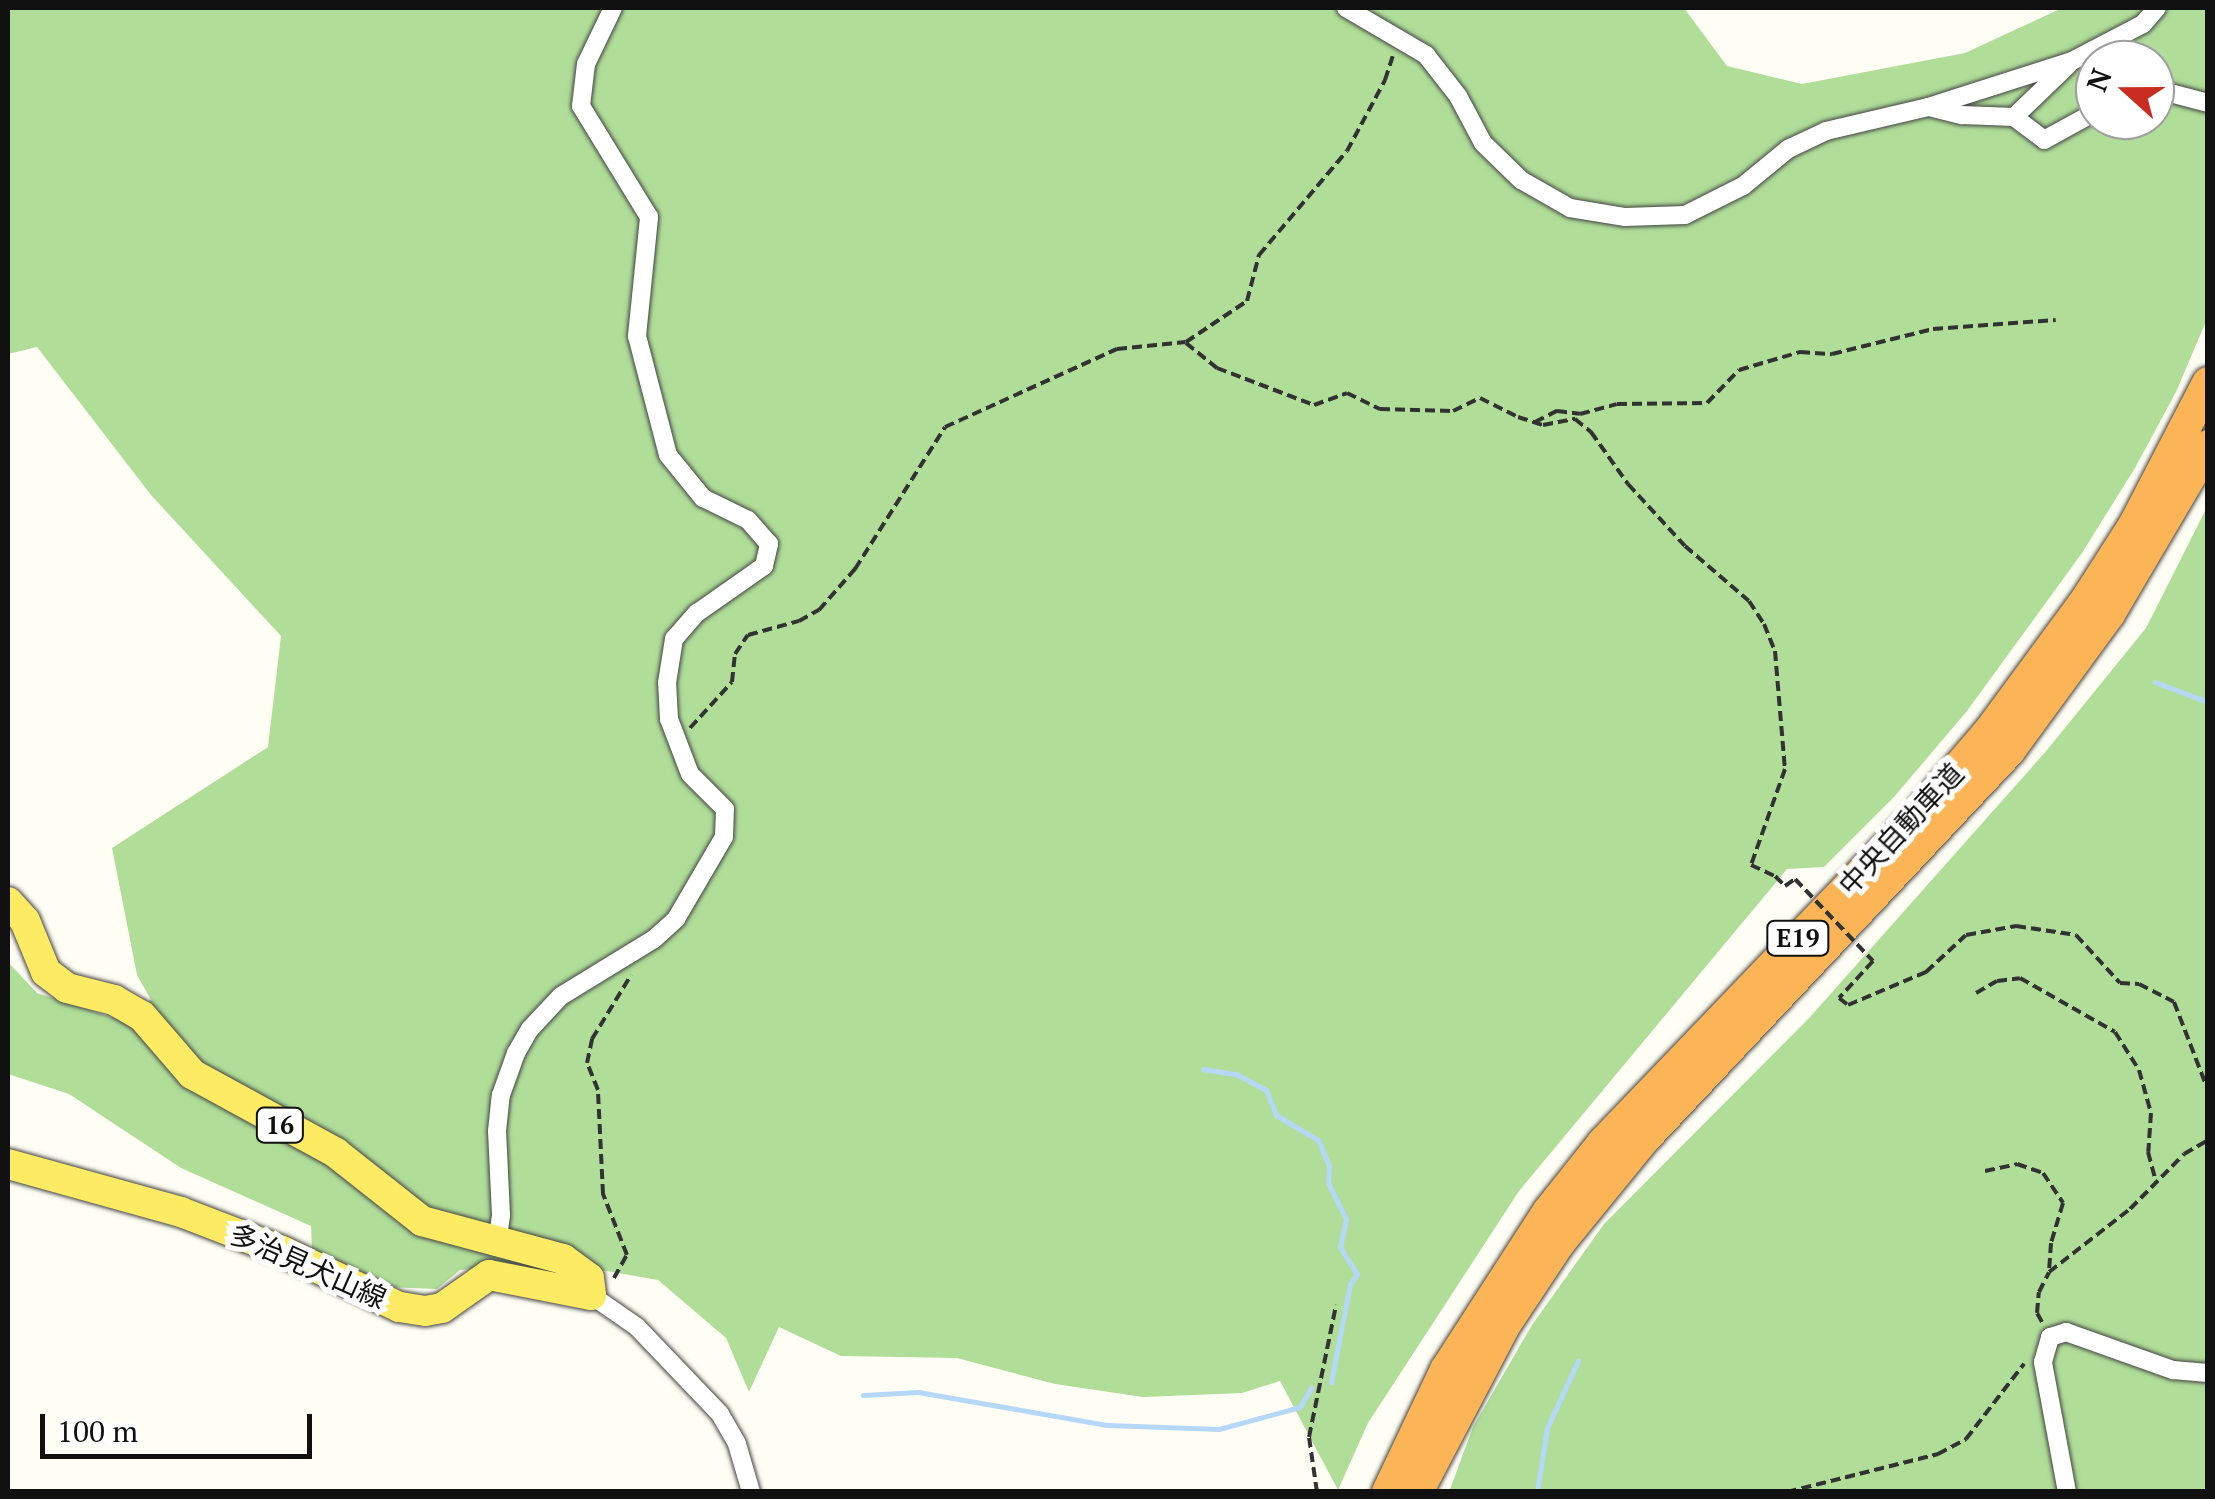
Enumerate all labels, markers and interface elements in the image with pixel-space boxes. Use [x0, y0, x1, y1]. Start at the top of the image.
north arrow [2075, 40, 2175, 140]
text: N [2077, 63, 2119, 96]
street label: 中央自動車道 [1831, 756, 1971, 902]
road number: E19 [1766, 918, 1830, 958]
road number: 16 [255, 1105, 305, 1145]
street label: 多治見犬山線 [224, 1216, 392, 1316]
scale bar [45, 1394, 318, 1456]
text: 100 m [57, 1411, 138, 1451]

